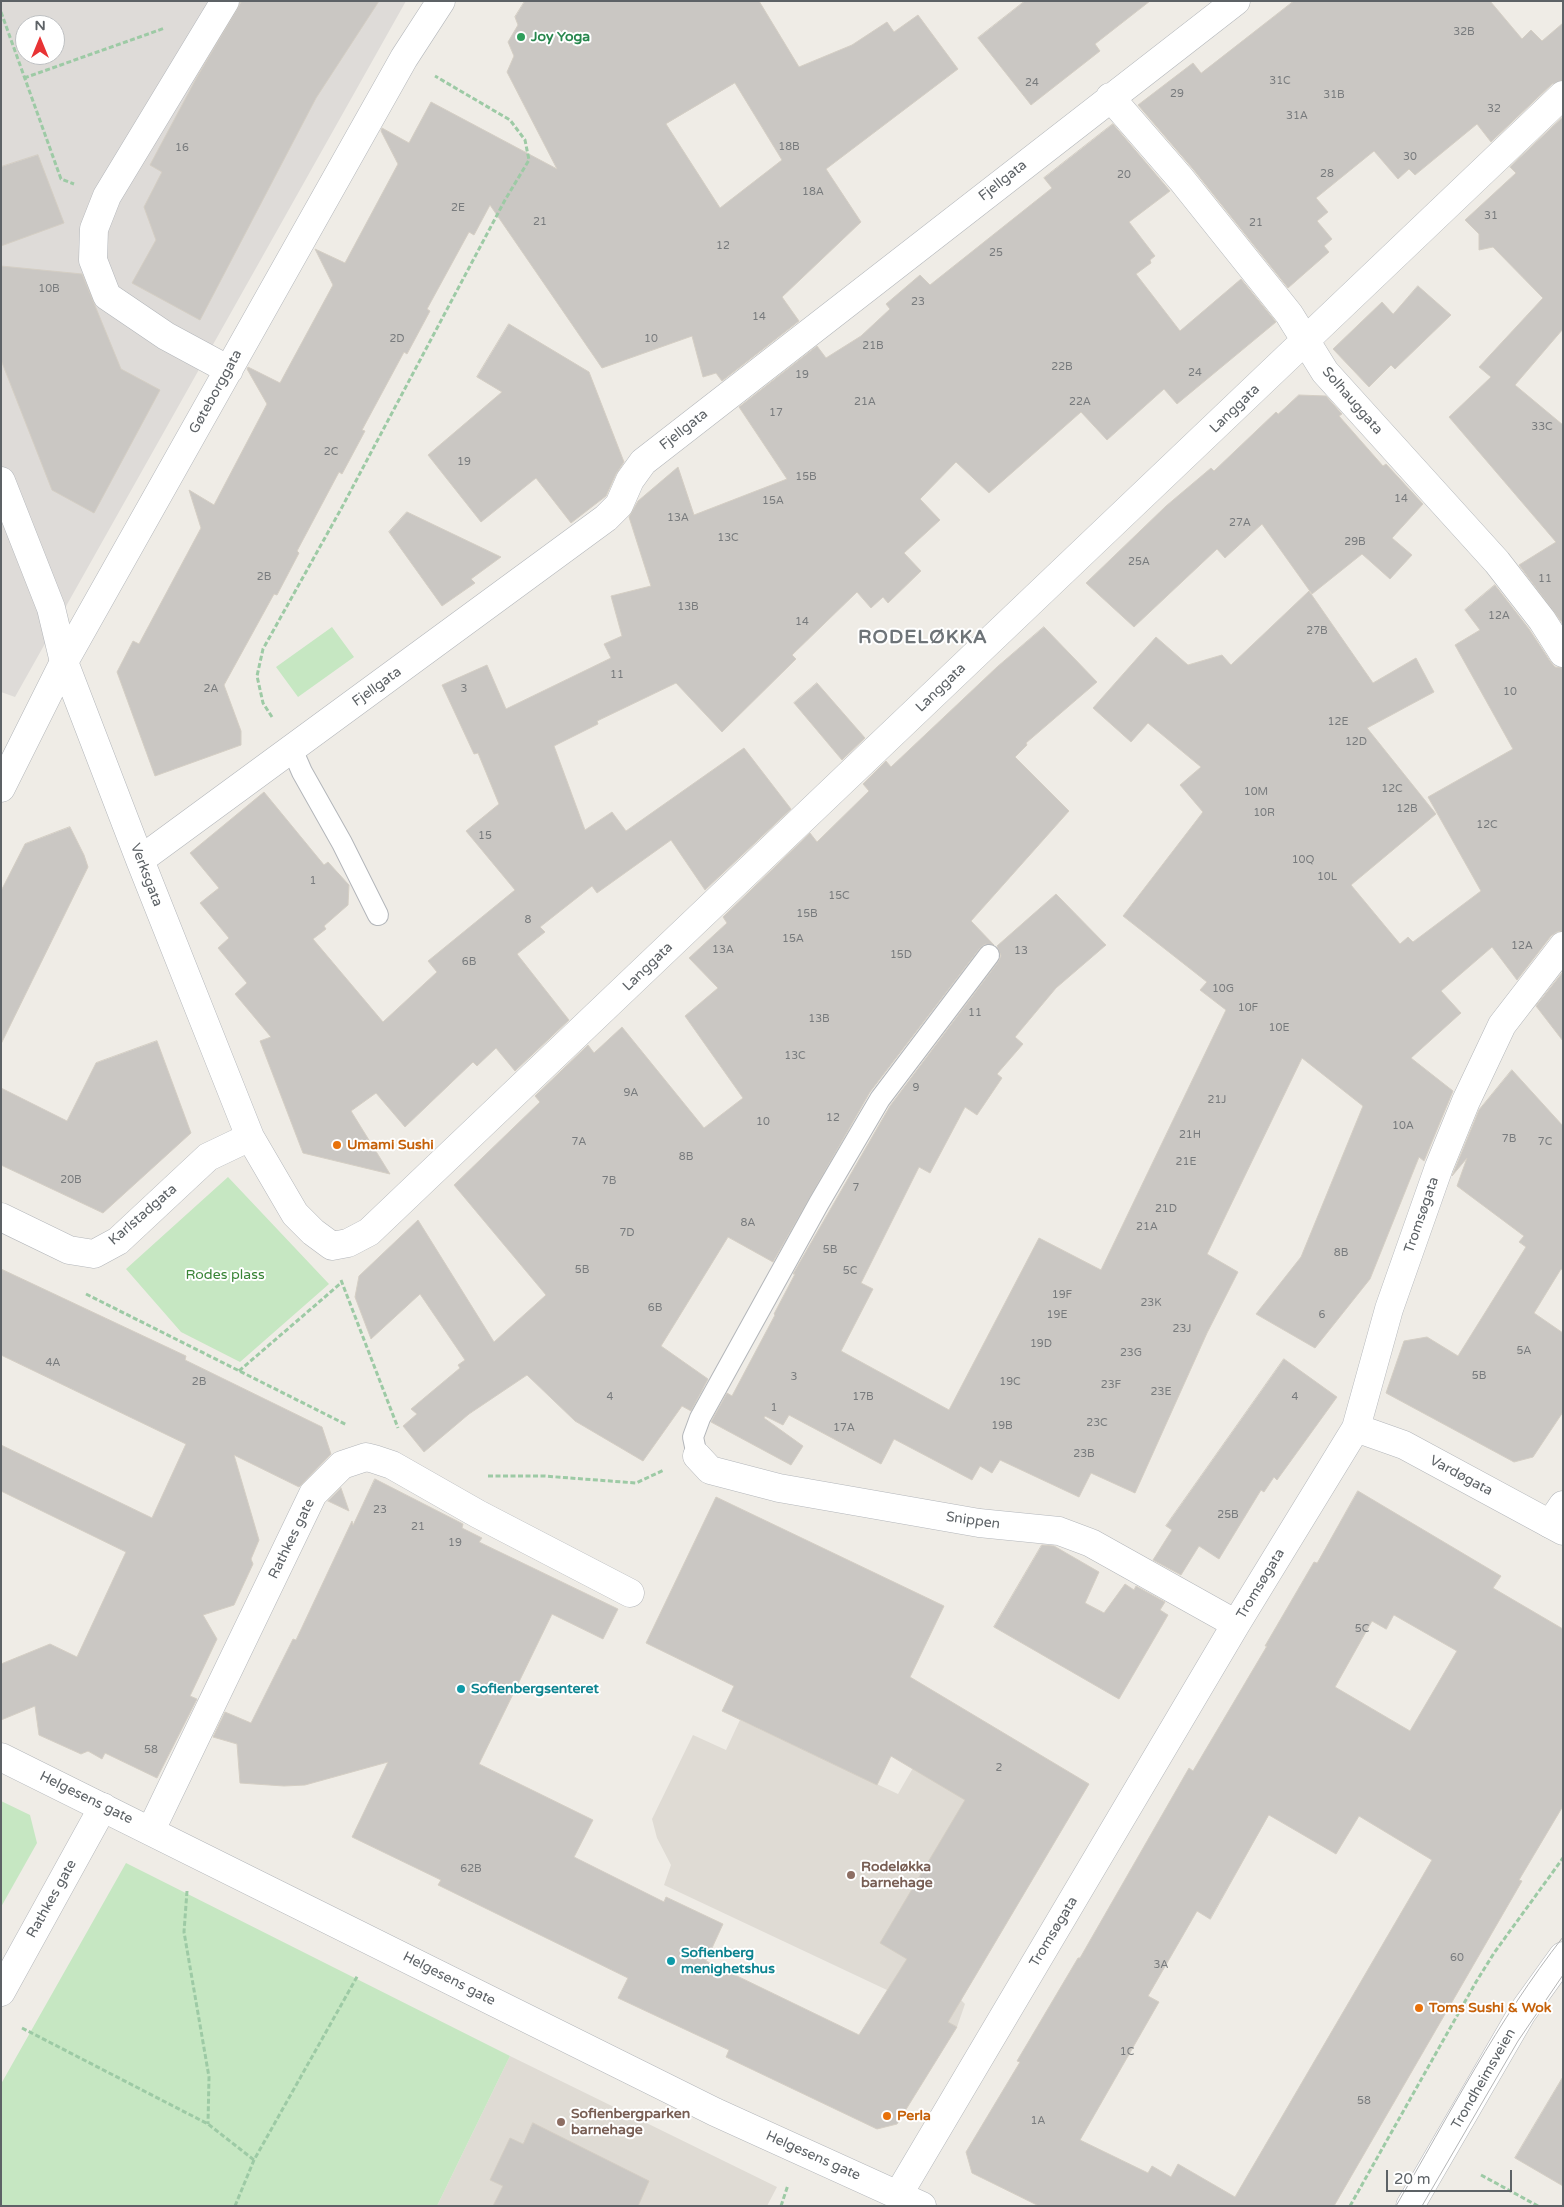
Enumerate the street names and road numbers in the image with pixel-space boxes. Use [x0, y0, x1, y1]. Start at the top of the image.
street label: Fjellgata [976, 157, 1030, 205]
street label: Gøteborggata [186, 347, 246, 437]
street label: Solhauggata [1318, 364, 1386, 438]
street label: Langgata [1206, 381, 1264, 437]
street label: Fjellgata [657, 406, 711, 454]
street label: Langgata [912, 660, 970, 716]
street label: Fjellgata [349, 664, 405, 710]
street label: Verksgata [126, 841, 166, 909]
street label: Langgata [619, 939, 677, 995]
street label: Tromsøgata [1401, 1175, 1443, 1255]
street label: Karlstadgata [106, 1181, 180, 1249]
street label: Vardøgata [1427, 1452, 1495, 1500]
street label: Rathkes gate [265, 1496, 319, 1582]
street label: Snippen [945, 1509, 1001, 1533]
street label: Tromsøgata [1233, 1546, 1289, 1622]
street label: Helgesens gate [37, 1768, 135, 1828]
street label: Rathkes gate [24, 1857, 80, 1941]
street label: Tromsøgata [1026, 1894, 1082, 1970]
street label: Helgesens gate [400, 1948, 498, 2010]
street label: Trondheimsveien [1448, 2026, 1520, 2132]
street label: Helgesens gate [763, 2128, 863, 2184]

